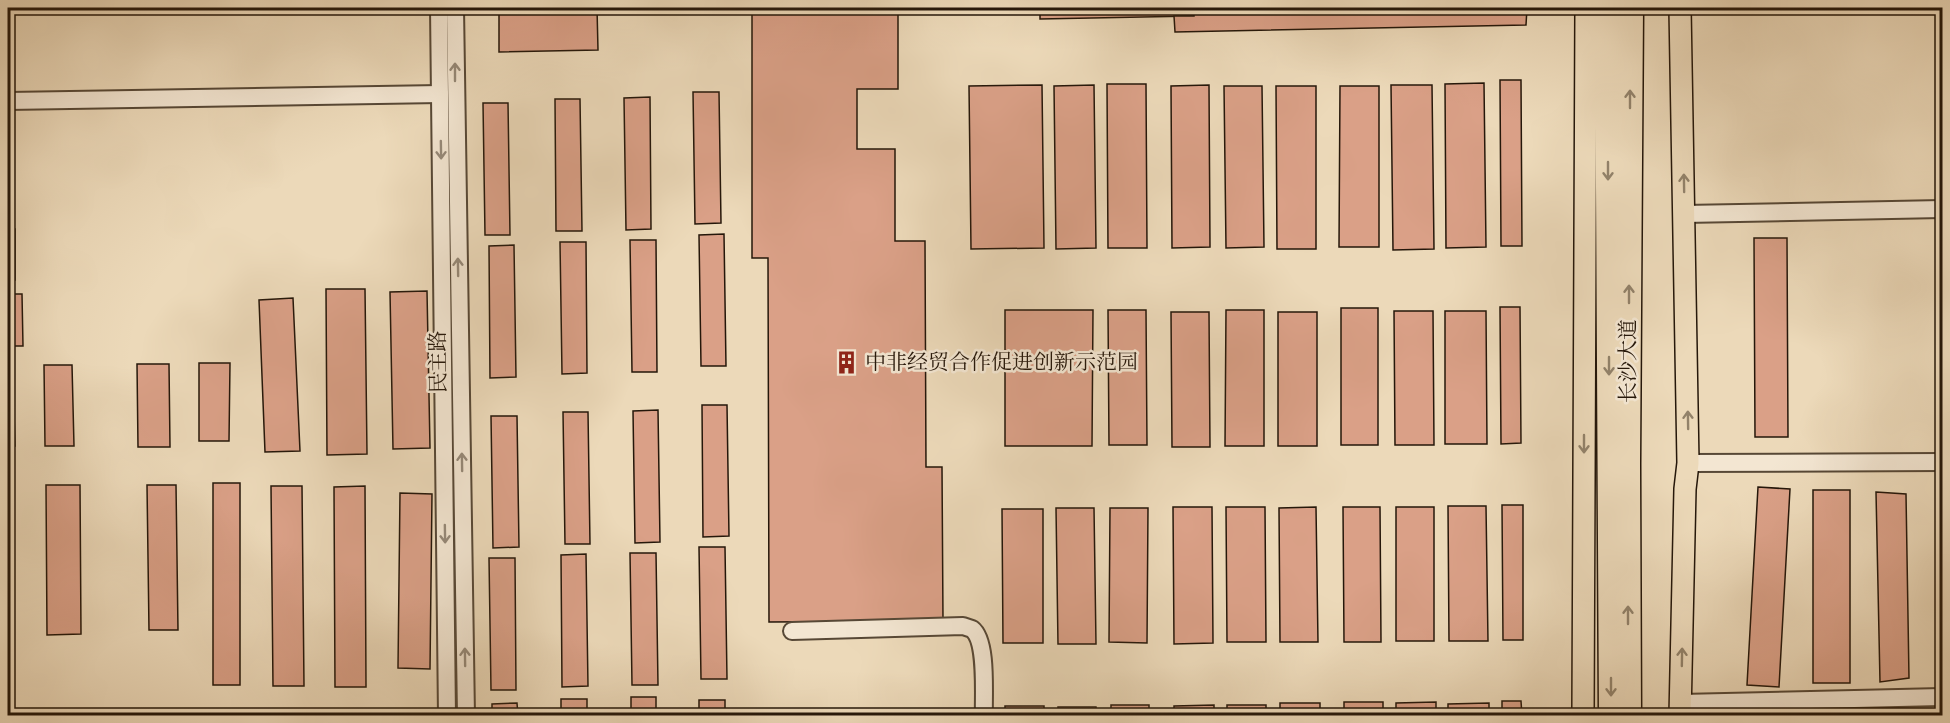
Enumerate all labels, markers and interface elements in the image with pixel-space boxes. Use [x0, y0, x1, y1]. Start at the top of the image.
one-way arrow [450, 63, 461, 83]
one-way arrow [1624, 90, 1636, 110]
one-way arrow [435, 139, 447, 159]
one-way arrow [1602, 160, 1614, 180]
one-way arrow [1678, 174, 1689, 194]
one-way arrow [453, 258, 464, 278]
one-way arrow [1623, 285, 1635, 305]
street label: 长沙大道 [1615, 319, 1642, 403]
street label: 民主路 [424, 330, 453, 394]
building icon: 中非经贸合作促进创新示范园 [834, 349, 860, 375]
place label: 中非经贸合作促进创新示范园 [865, 349, 1138, 376]
one-way arrow [1603, 355, 1615, 375]
one-way arrow [1682, 411, 1693, 431]
one-way arrow [1578, 433, 1590, 453]
one-way arrow [456, 453, 468, 473]
one-way arrow [439, 523, 451, 543]
one-way arrow [1622, 606, 1634, 626]
one-way arrow [459, 648, 471, 668]
one-way arrow [1676, 648, 1687, 668]
one-way arrow [1605, 676, 1617, 696]

